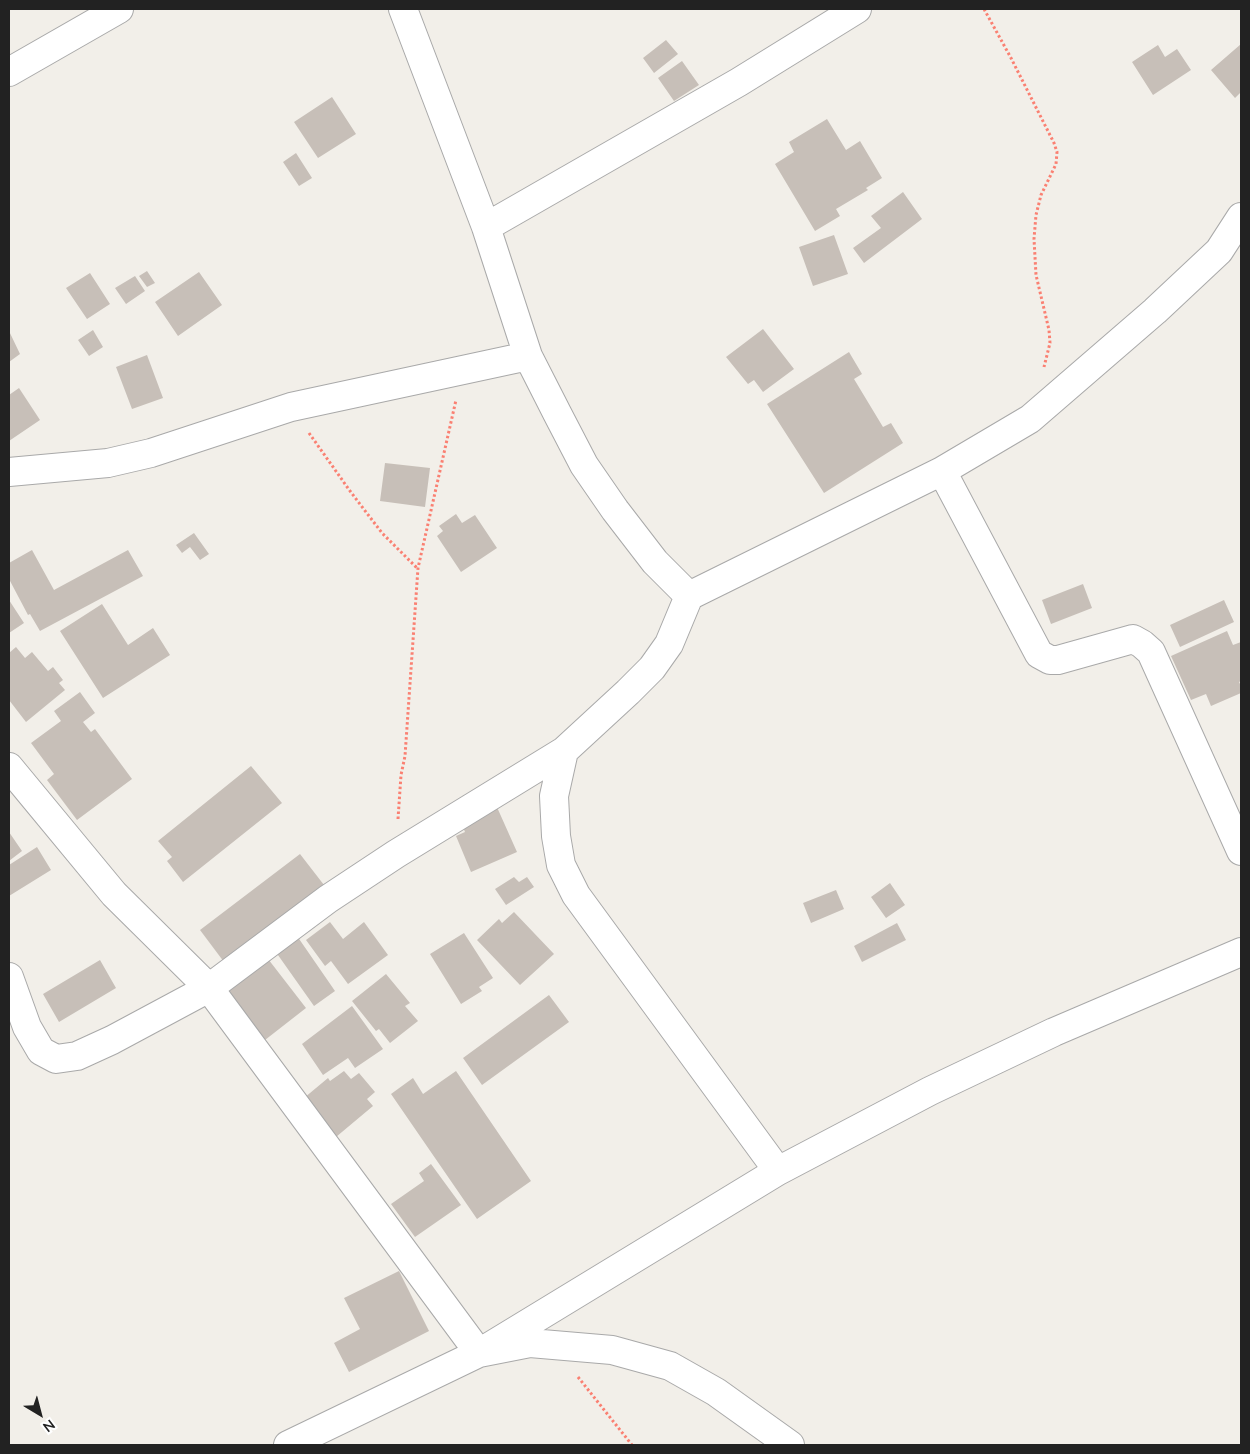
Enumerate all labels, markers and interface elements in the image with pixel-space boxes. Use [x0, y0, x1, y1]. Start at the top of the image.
north arrow [15, 1389, 65, 1439]
text: N [39, 1416, 59, 1436]

